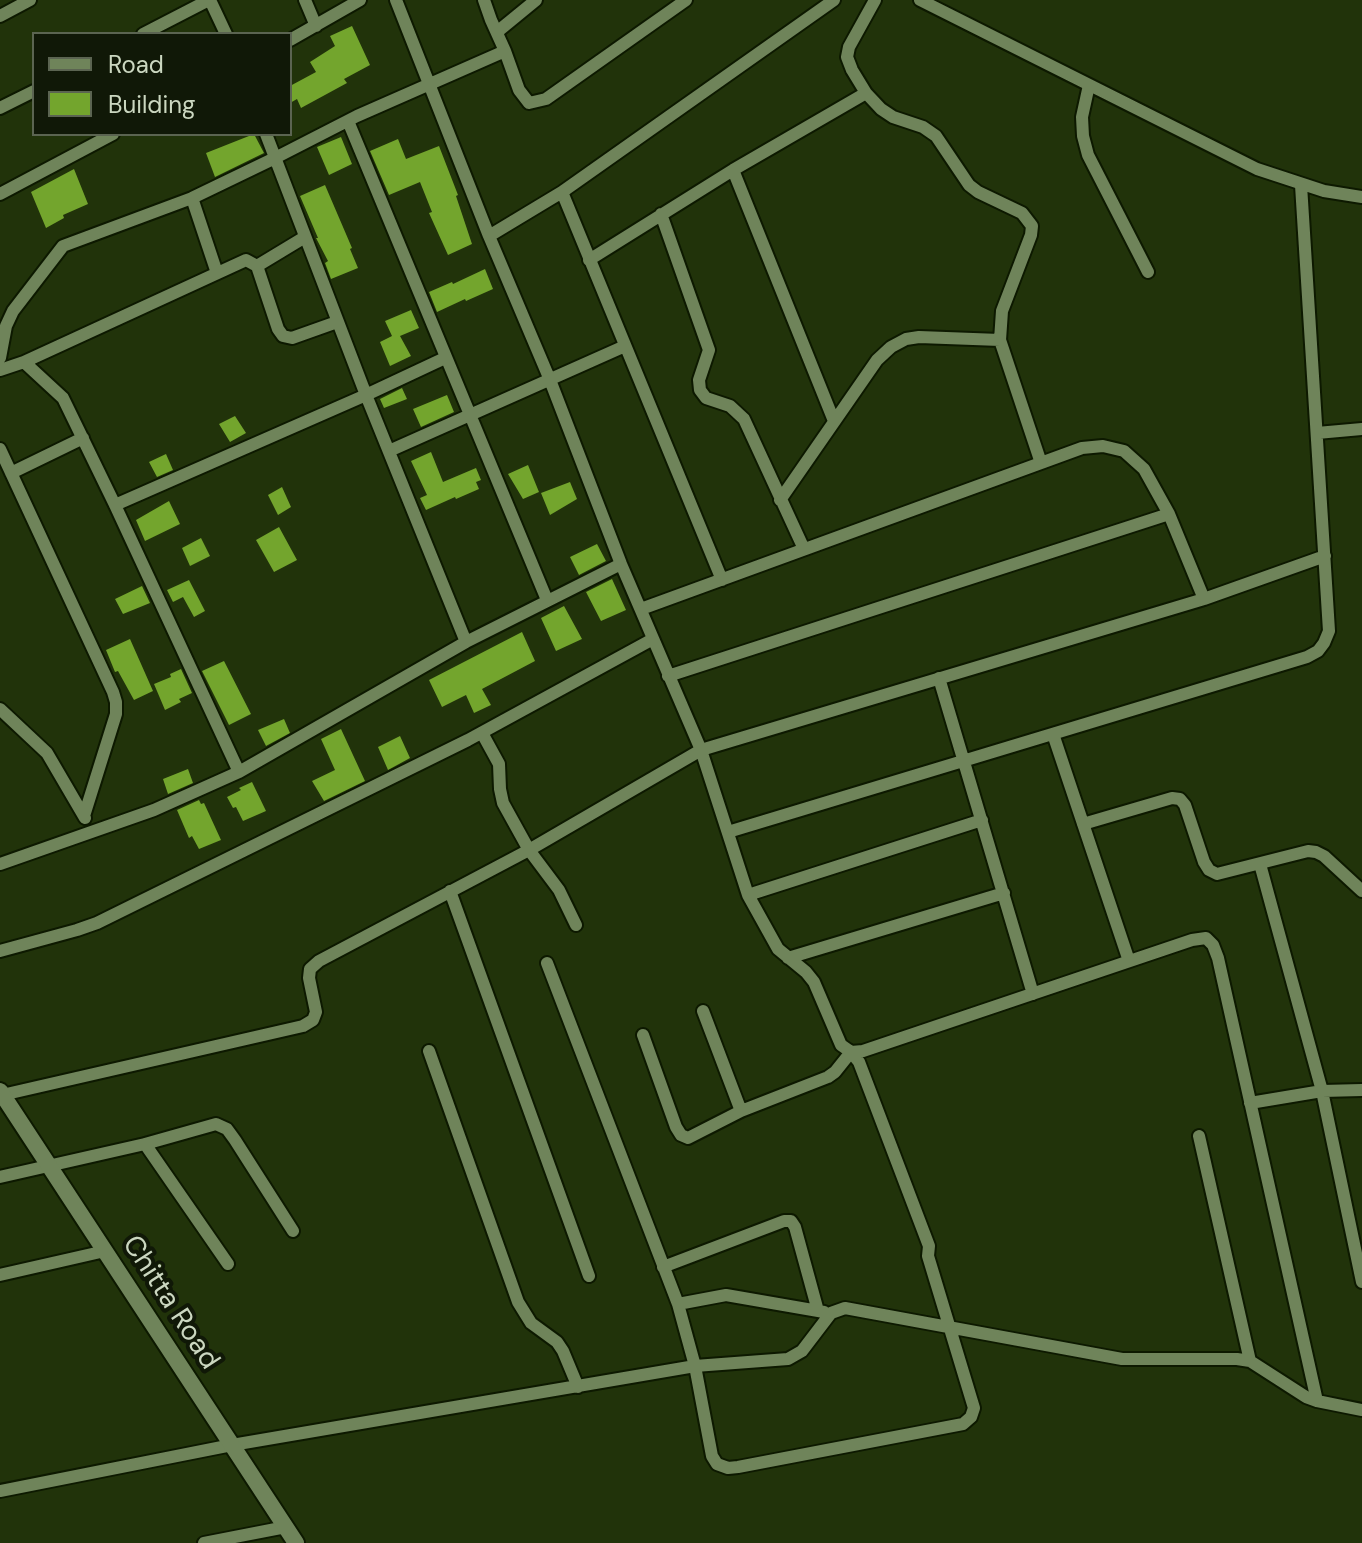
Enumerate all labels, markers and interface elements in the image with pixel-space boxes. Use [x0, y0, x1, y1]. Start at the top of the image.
legend [32, 32, 292, 136]
text: Road [108, 49, 164, 80]
text: Building [108, 89, 195, 120]
street label: Chitta Road [114, 1230, 226, 1376]

